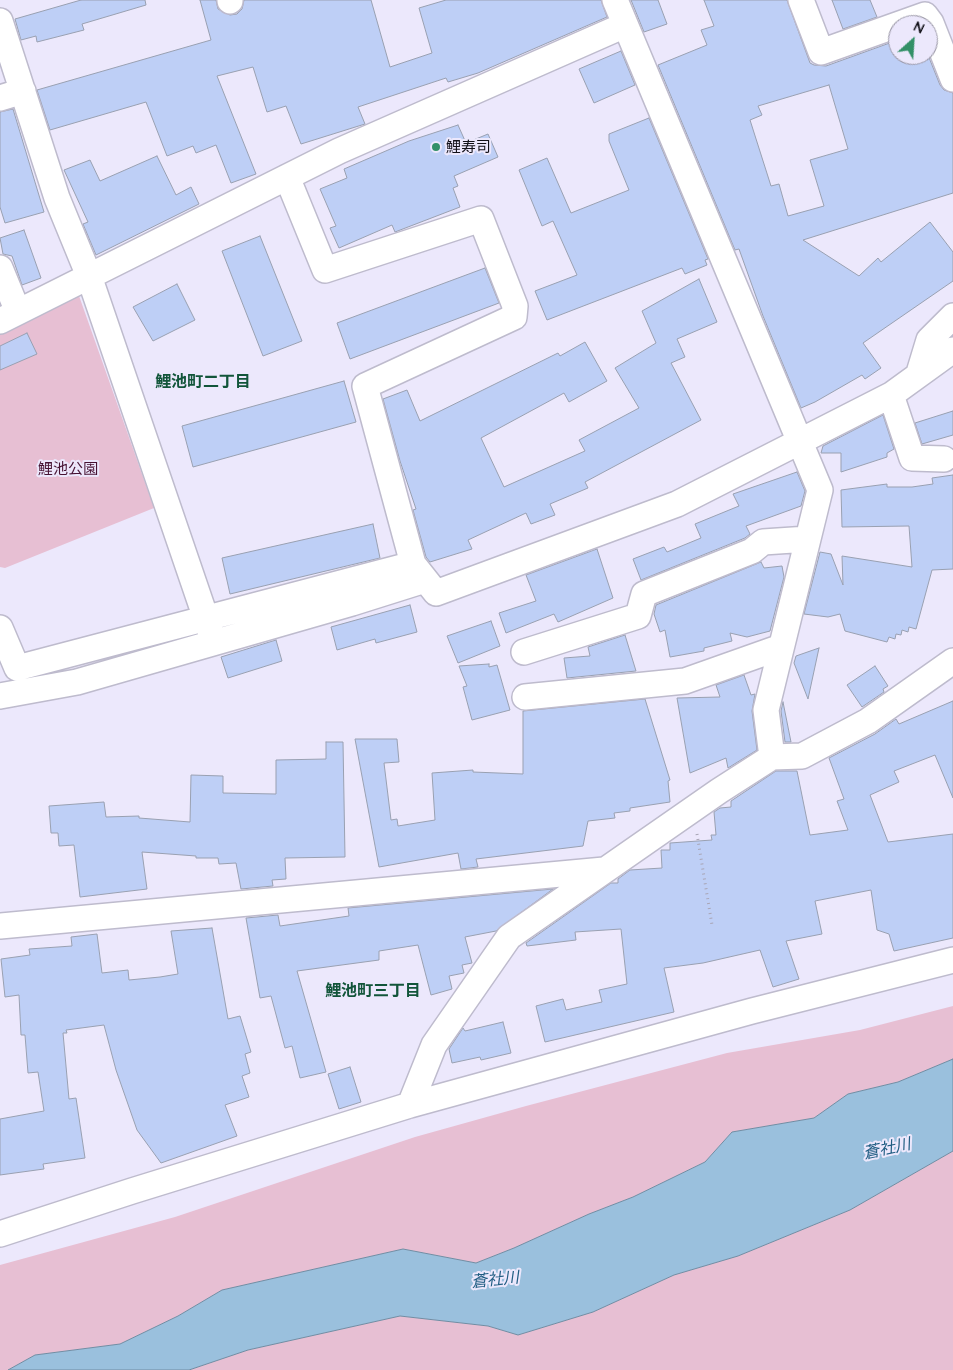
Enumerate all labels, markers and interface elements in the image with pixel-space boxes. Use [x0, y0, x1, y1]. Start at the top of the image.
north arrow [888, 15, 938, 65]
text: N [911, 17, 928, 38]
place label: 鯉寿司 [446, 138, 491, 156]
marker: 鯉寿司 [430, 141, 442, 153]
district label: 鯉池町二丁目 [155, 372, 251, 392]
park label: 鯉池公園 [38, 460, 98, 478]
district label: 鯉池町三丁目 [325, 981, 421, 1001]
water label: 蒼社川 [862, 1135, 912, 1163]
water label: 蒼社川 [470, 1268, 520, 1292]

